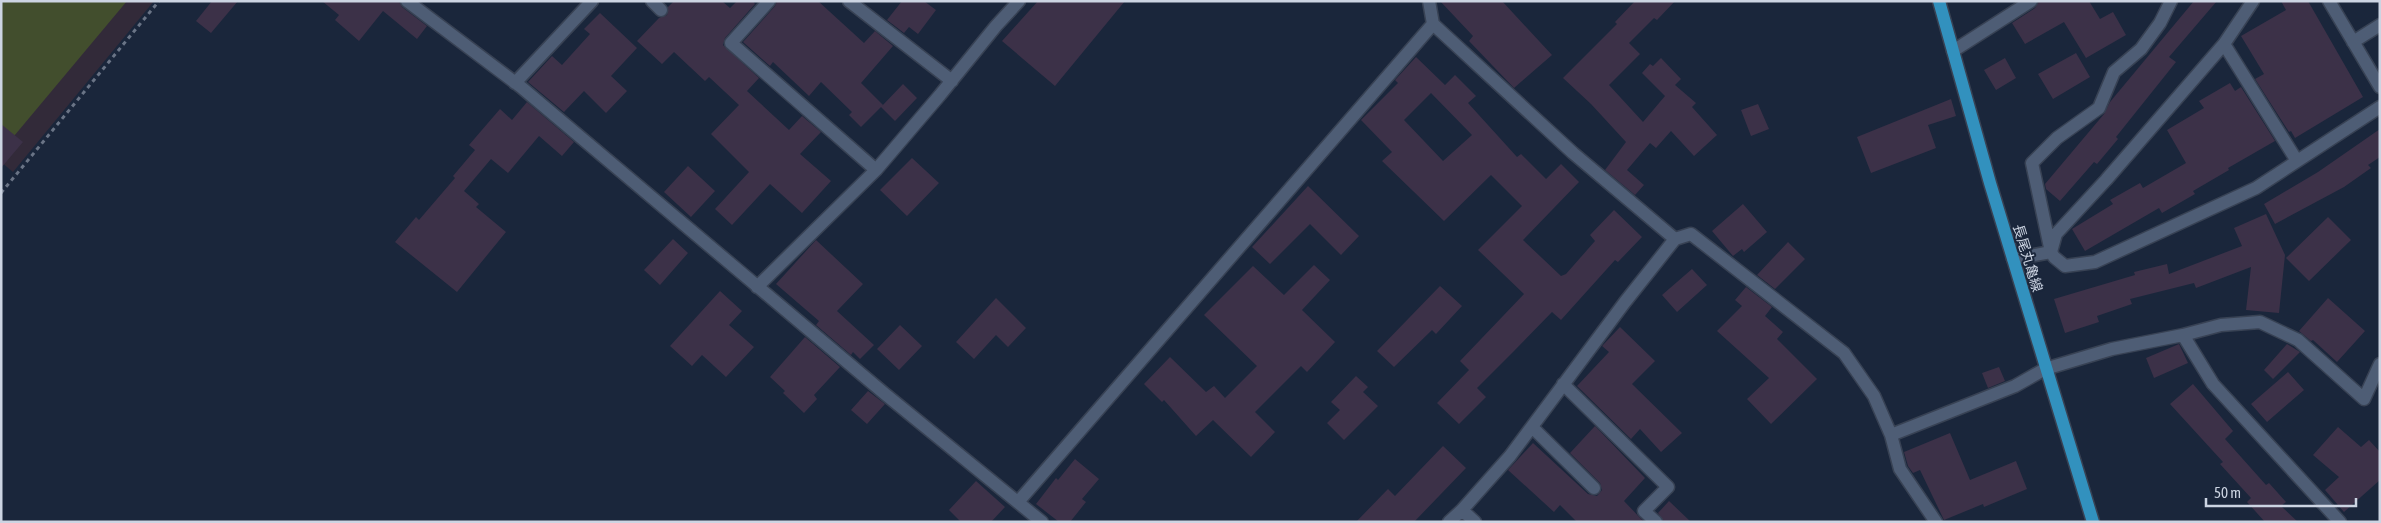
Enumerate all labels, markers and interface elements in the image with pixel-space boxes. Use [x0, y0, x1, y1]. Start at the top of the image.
street label: 長尾丸亀線 [2010, 222, 2046, 294]
scale bar [2206, 476, 2356, 508]
text: 50 m [2214, 484, 2241, 501]

